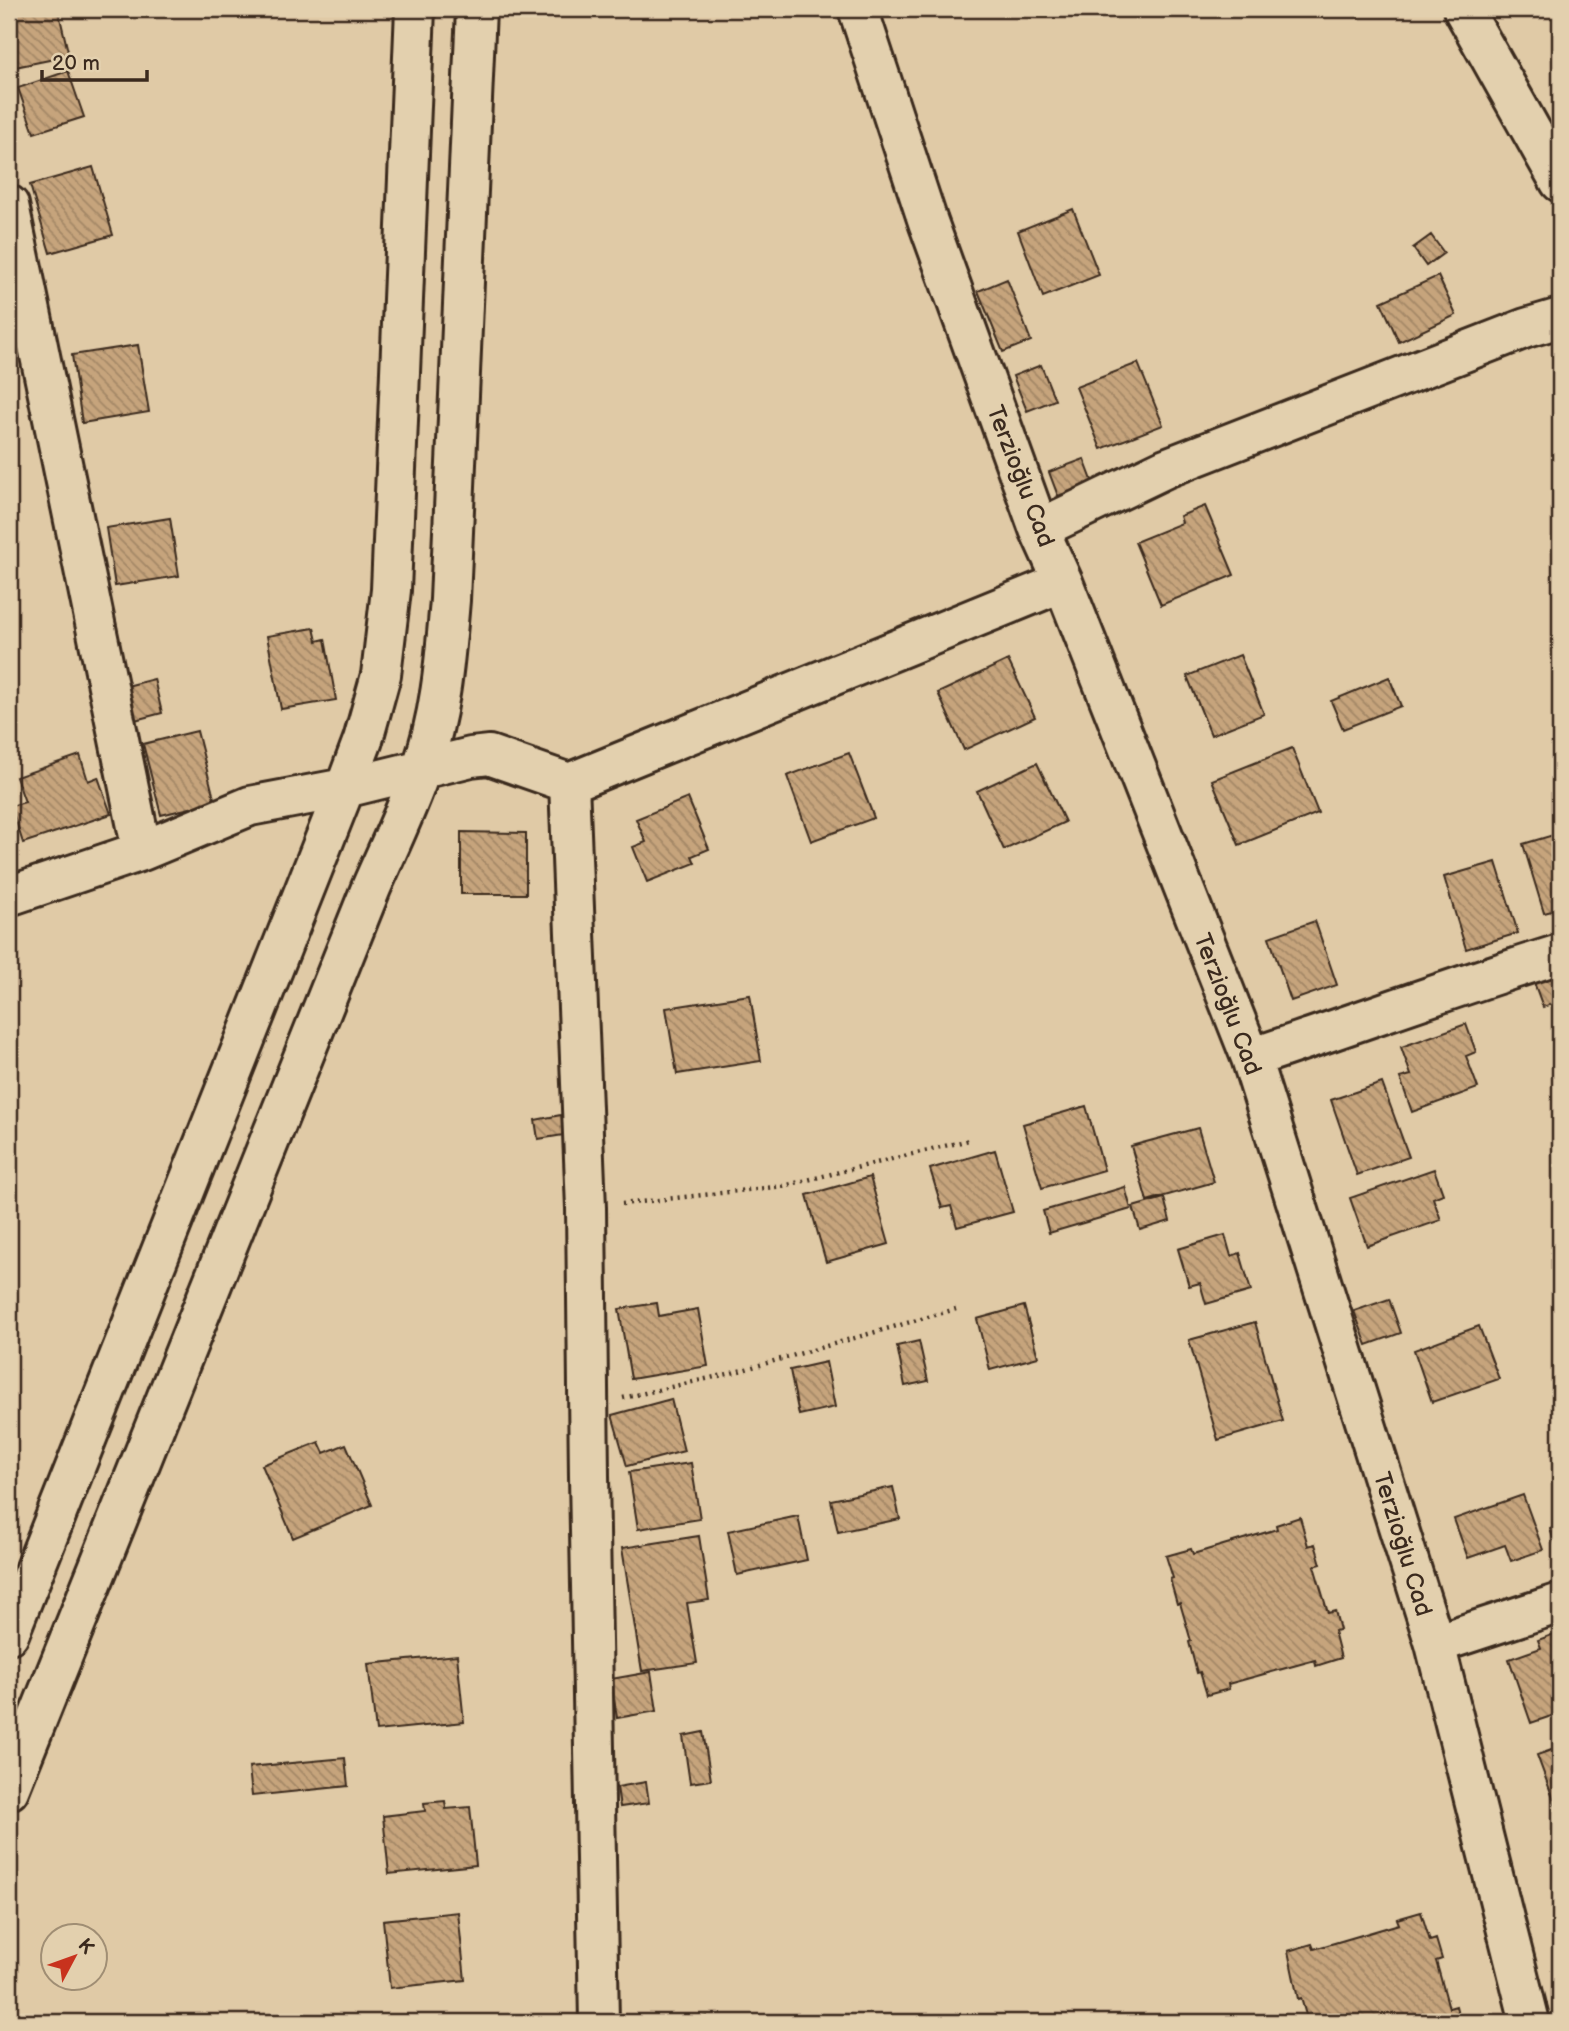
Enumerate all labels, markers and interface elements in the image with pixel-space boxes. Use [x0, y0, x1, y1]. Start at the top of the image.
scale bar [42, 38, 147, 82]
text: 20 m [52, 51, 100, 76]
street label: Terzioğlu Cad [980, 401, 1061, 551]
street label: Terzioğlu Cad [1187, 929, 1268, 1079]
street label: Terzioğlu Cad [1367, 1468, 1438, 1620]
north arrow [38, 1923, 108, 1993]
text: K [73, 1934, 99, 1959]

